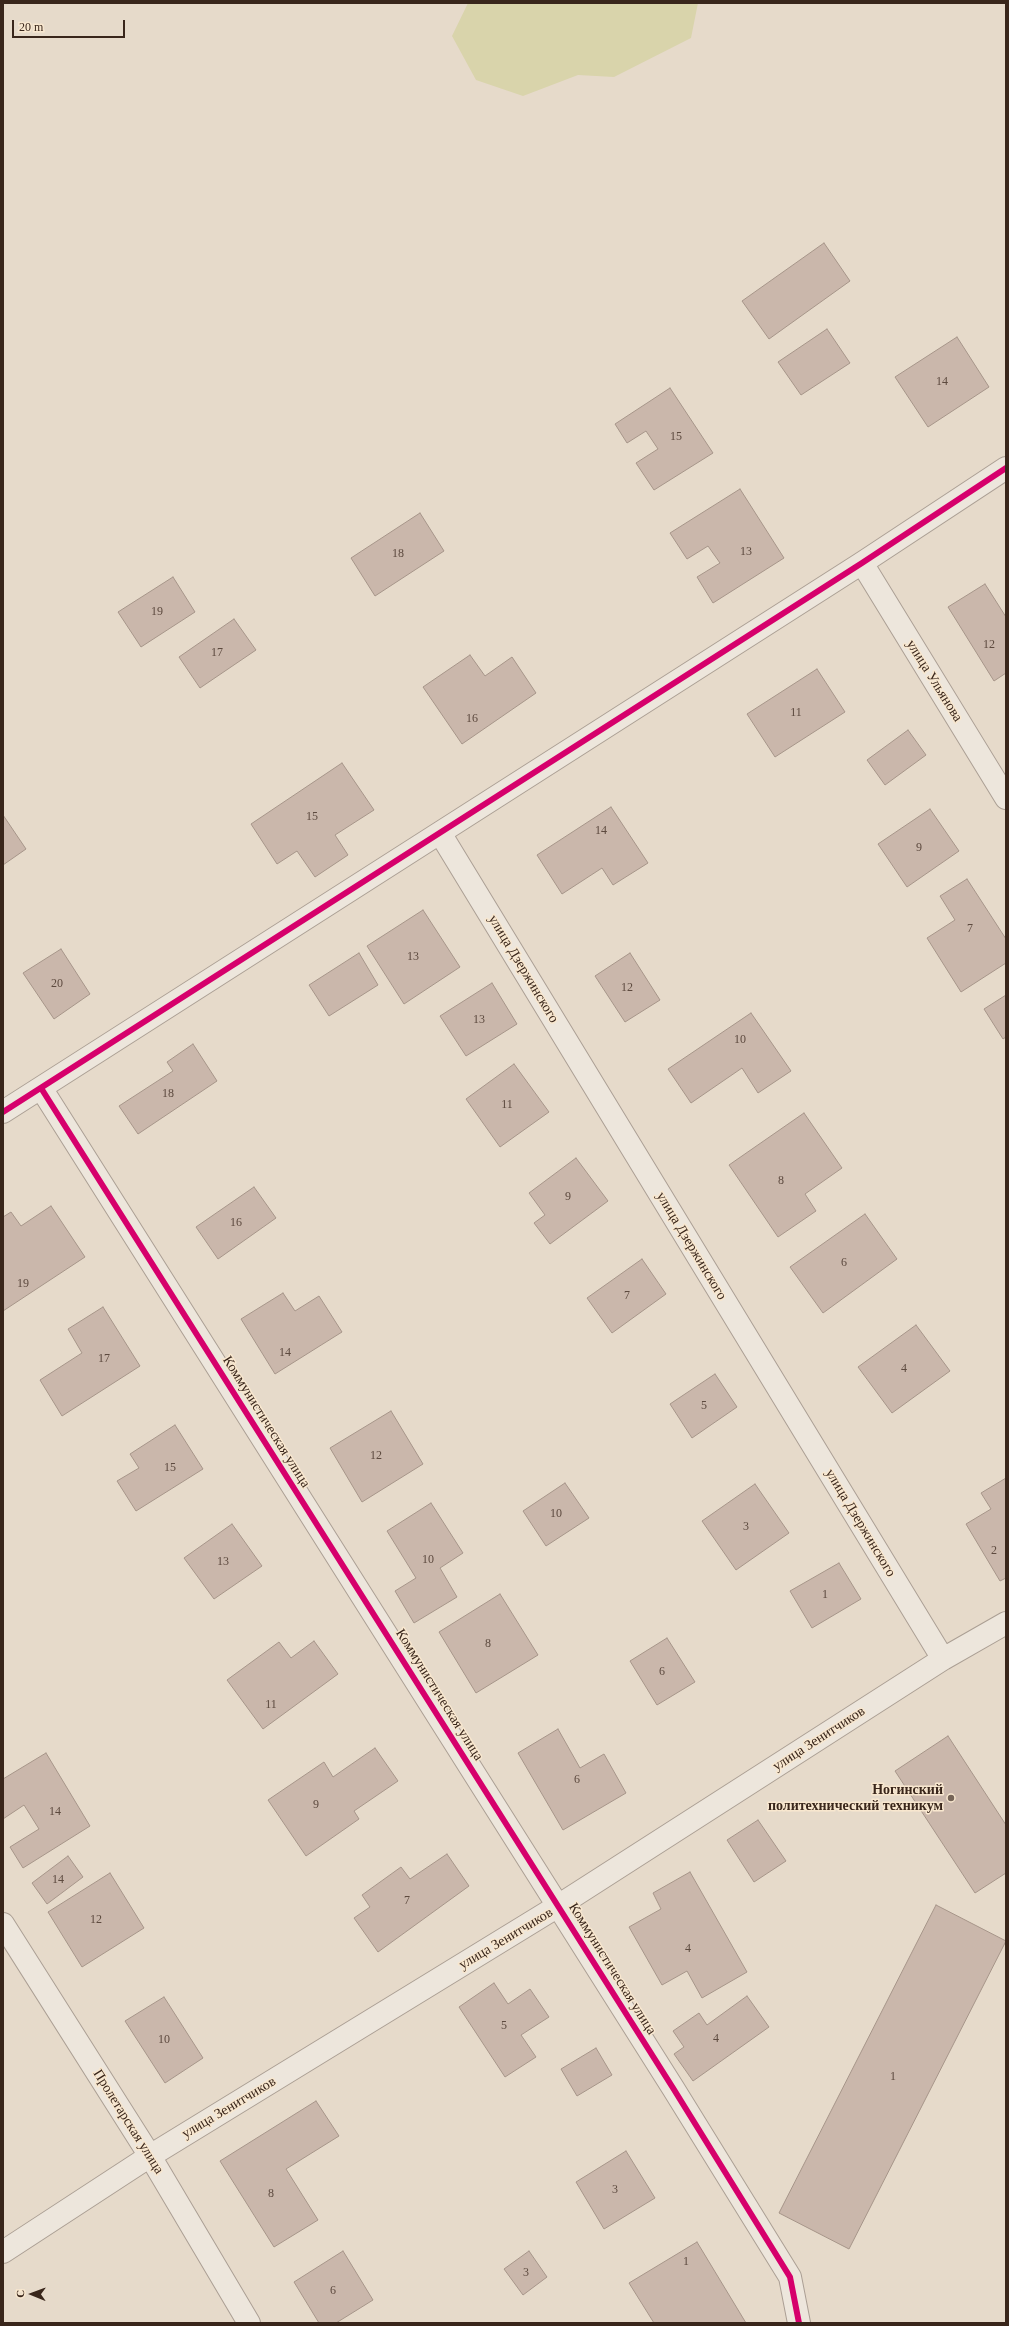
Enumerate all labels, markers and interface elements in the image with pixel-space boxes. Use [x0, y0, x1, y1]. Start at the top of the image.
scale bar [14, 12, 127, 38]
text: 20 m [19, 20, 43, 34]
house number: 14 [936, 375, 948, 389]
house number: 15 [670, 430, 682, 444]
house number: 13 [740, 545, 752, 559]
house number: 18 [392, 547, 404, 561]
house number: 19 [151, 605, 163, 619]
street label: улица Ульянова [902, 637, 966, 725]
house number: 12 [983, 638, 995, 652]
house number: 17 [211, 646, 223, 660]
house number: 11 [790, 706, 802, 720]
house number: 16 [466, 712, 478, 726]
house number: 15 [306, 810, 318, 824]
house number: 14 [595, 824, 607, 838]
house number: 9 [916, 841, 922, 855]
street label: улица Дзержинского [484, 912, 562, 1026]
house number: 7 [967, 922, 973, 936]
house number: 13 [407, 950, 419, 964]
house number: 20 [51, 977, 63, 991]
house number: 12 [621, 981, 633, 995]
house number: 13 [473, 1013, 485, 1027]
house number: 10 [734, 1033, 746, 1047]
house number: 18 [162, 1087, 174, 1101]
house number: 11 [501, 1098, 513, 1112]
house number: 8 [778, 1174, 784, 1188]
street label: улица Дзержинского [652, 1189, 730, 1303]
house number: 9 [565, 1190, 571, 1204]
house number: 16 [230, 1216, 242, 1230]
house number: 6 [841, 1256, 847, 1270]
house number: 19 [17, 1277, 29, 1291]
house number: 7 [624, 1289, 630, 1303]
house number: 14 [279, 1346, 291, 1360]
house number: 17 [98, 1352, 110, 1366]
street label: Коммунистическая улица [219, 1353, 313, 1491]
house number: 4 [901, 1362, 907, 1376]
house number: 5 [701, 1399, 707, 1413]
house number: 12 [370, 1449, 382, 1463]
house number: 15 [164, 1461, 176, 1475]
street label: улица Дзержинского [821, 1466, 899, 1580]
house number: 10 [550, 1507, 562, 1521]
house number: 3 [743, 1520, 749, 1534]
house number: 2 [991, 1544, 997, 1558]
house number: 10 [422, 1553, 434, 1567]
house number: 13 [217, 1555, 229, 1569]
house number: 1 [822, 1588, 828, 1602]
street label: Коммунистическая улица [392, 1626, 486, 1764]
house number: 8 [485, 1637, 491, 1651]
house number: 6 [659, 1665, 665, 1679]
house number: 11 [265, 1698, 277, 1712]
street label: улица Зенитчиков [770, 1703, 868, 1775]
house number: 6 [574, 1773, 580, 1787]
place label: Ногинский политехнический техникум [768, 1782, 943, 1814]
marker: Ногинский политехнический техникум [946, 1793, 956, 1803]
house number: 9 [313, 1798, 319, 1812]
house number: 14 [49, 1805, 61, 1819]
house number: 14 [52, 1873, 64, 1887]
house number: 7 [404, 1894, 410, 1908]
street label: Коммунистическая улица [565, 1900, 659, 2038]
street label: улица Зенитчиков [456, 1904, 556, 1974]
house number: 12 [90, 1913, 102, 1927]
house number: 4 [685, 1942, 691, 1956]
house number: 5 [501, 2019, 507, 2033]
house number: 4 [713, 2032, 719, 2046]
house number: 10 [158, 2033, 170, 2047]
street label: Пролетарская улица [89, 2067, 167, 2177]
house number: 1 [890, 2070, 896, 2084]
street label: улица Зенитчиков [179, 2073, 279, 2143]
house number: 3 [612, 2183, 618, 2197]
house number: 8 [268, 2187, 274, 2201]
house number: 1 [683, 2255, 689, 2269]
house number: 3 [523, 2266, 529, 2280]
north arrow [12, 2274, 52, 2314]
house number: 6 [330, 2284, 336, 2298]
text: С [14, 2290, 26, 2298]

